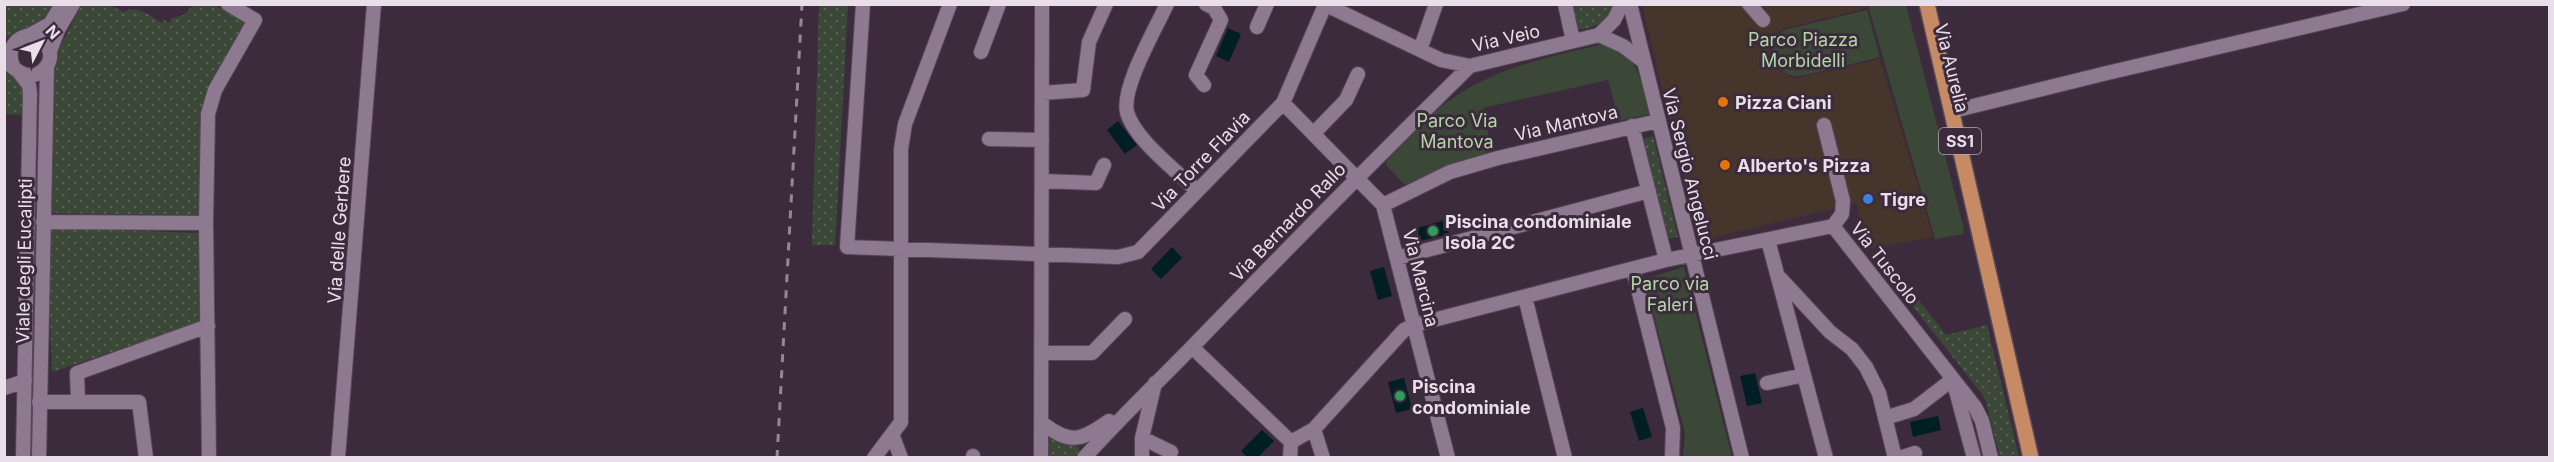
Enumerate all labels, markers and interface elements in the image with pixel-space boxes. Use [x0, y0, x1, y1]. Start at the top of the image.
north arrow [12, 12, 72, 72]
street label: Via Veio [1470, 20, 1542, 56]
text: N [42, 21, 65, 43]
street label: Via Aurelia [1931, 21, 1973, 115]
park label: Parco Piazza Morbidelli [1748, 29, 1858, 71]
street label: Via Sergio Angelucci [1658, 86, 1722, 262]
place label: Pizza Ciani [1735, 92, 1832, 113]
marker: Pizza Ciani [1716, 95, 1730, 109]
street label: Via Mantova [1512, 101, 1620, 145]
street label: Via Torre Flavia [1148, 106, 1254, 216]
park label: Parco Via Mantova [1416, 110, 1498, 152]
road number: SS1 [1939, 128, 1981, 154]
place label: Alberto's Pizza [1737, 155, 1870, 176]
street label: Via delle Gerbere [323, 156, 355, 304]
street label: Via Bernardo Rallo [1226, 158, 1350, 286]
marker: Alberto's Pizza [1718, 158, 1732, 172]
street label: Viale degli Eucalipti [12, 178, 36, 344]
place label: Tigre [1880, 189, 1926, 210]
marker: Tigre [1861, 192, 1875, 206]
place label: Piscina condominiale Isola 2C [1445, 211, 1632, 253]
street label: Via Tuscolo [1846, 218, 1924, 308]
marker: Piscina condominiale Isola 2C [1426, 224, 1440, 238]
street label: Via Marcina [1399, 227, 1443, 329]
park label: Parco via Faleri [1631, 273, 1709, 315]
place label: Piscina condominiale [1412, 376, 1531, 418]
marker: Piscina condominiale [1393, 389, 1407, 403]

